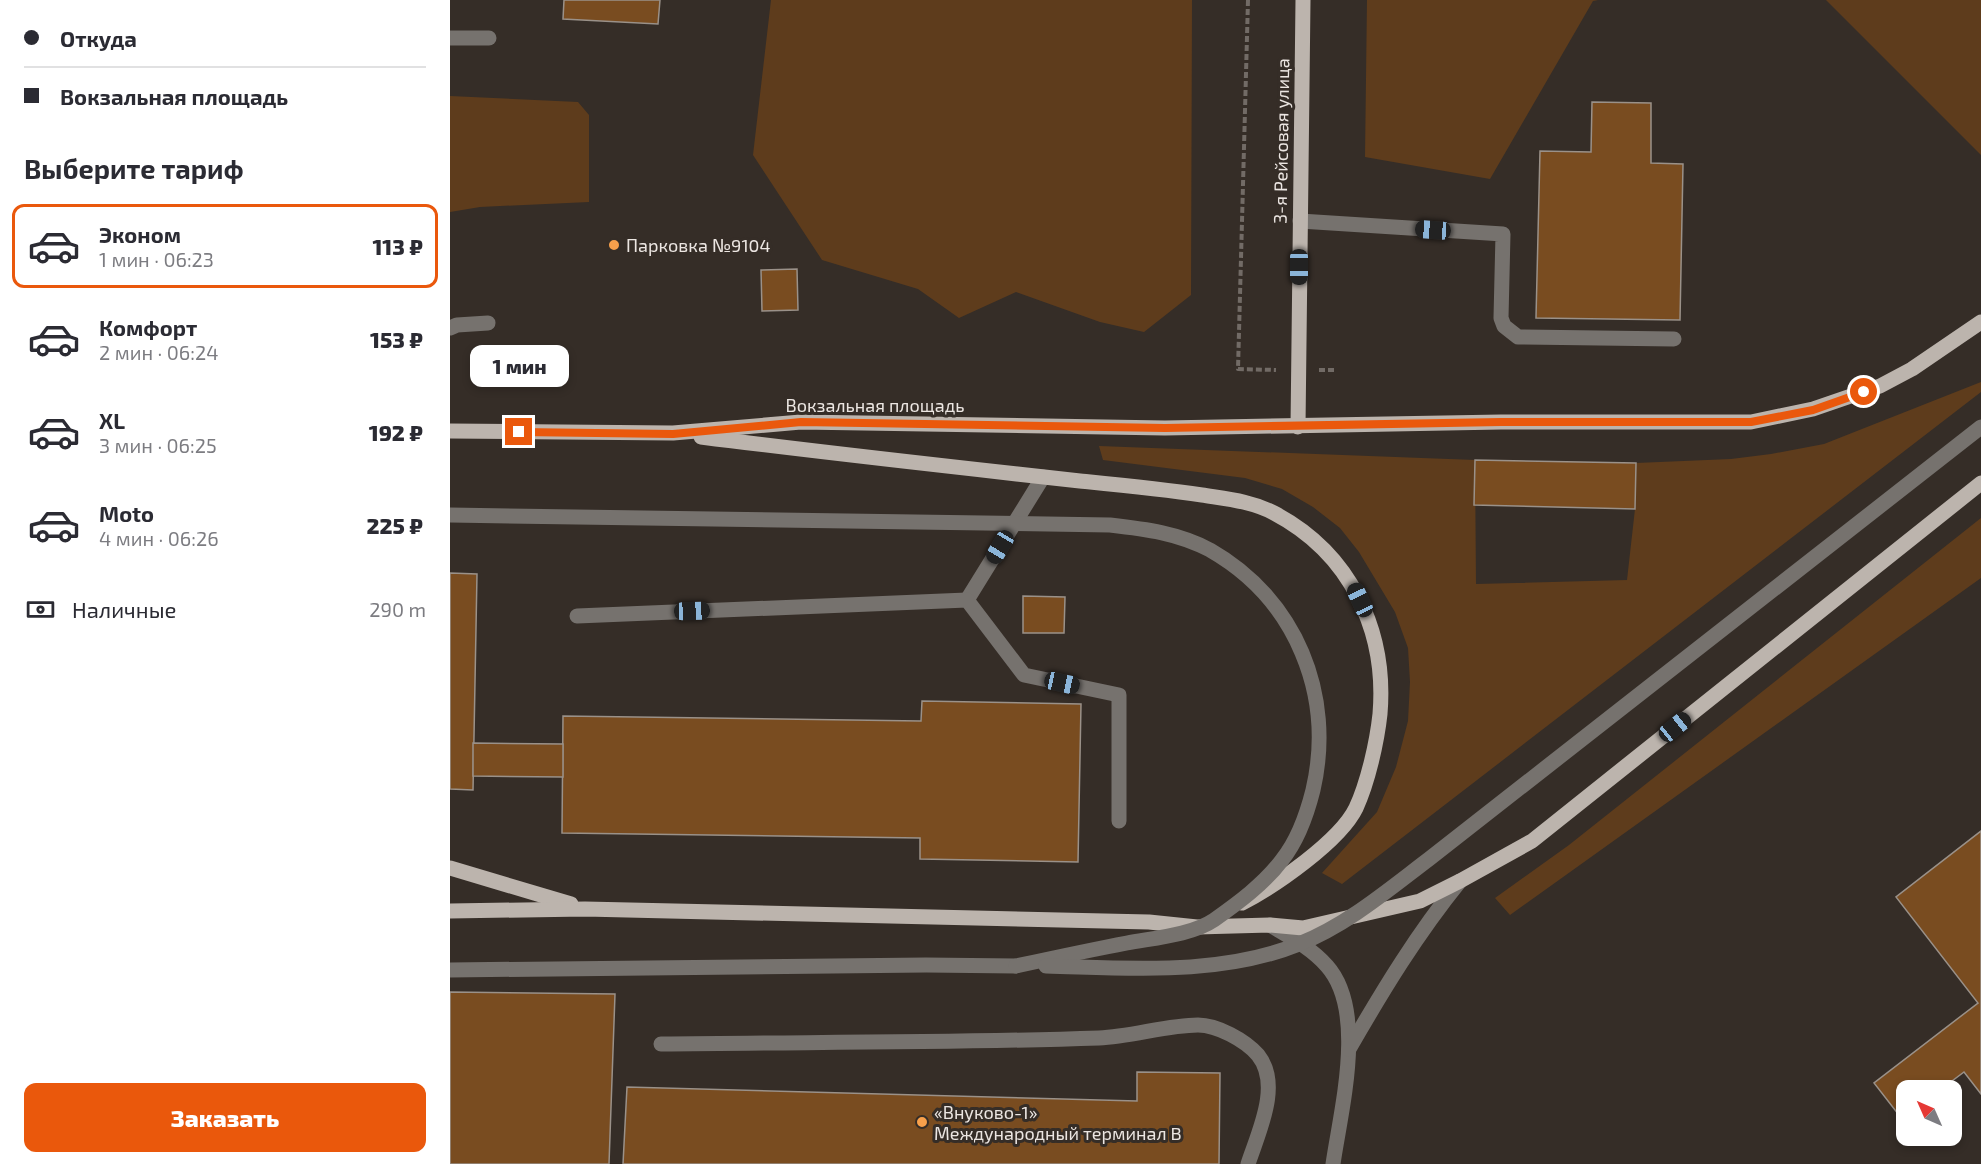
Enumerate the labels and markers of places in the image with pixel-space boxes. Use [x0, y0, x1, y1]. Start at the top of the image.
place label: Парковка №9104 [626, 234, 771, 256]
marker: Парковка №9104 [607, 238, 621, 252]
place label: «Внуково-1» Международный терминал B [934, 1101, 1182, 1144]
marker: «Внуково-1» Международный терминал B [915, 1115, 929, 1129]

